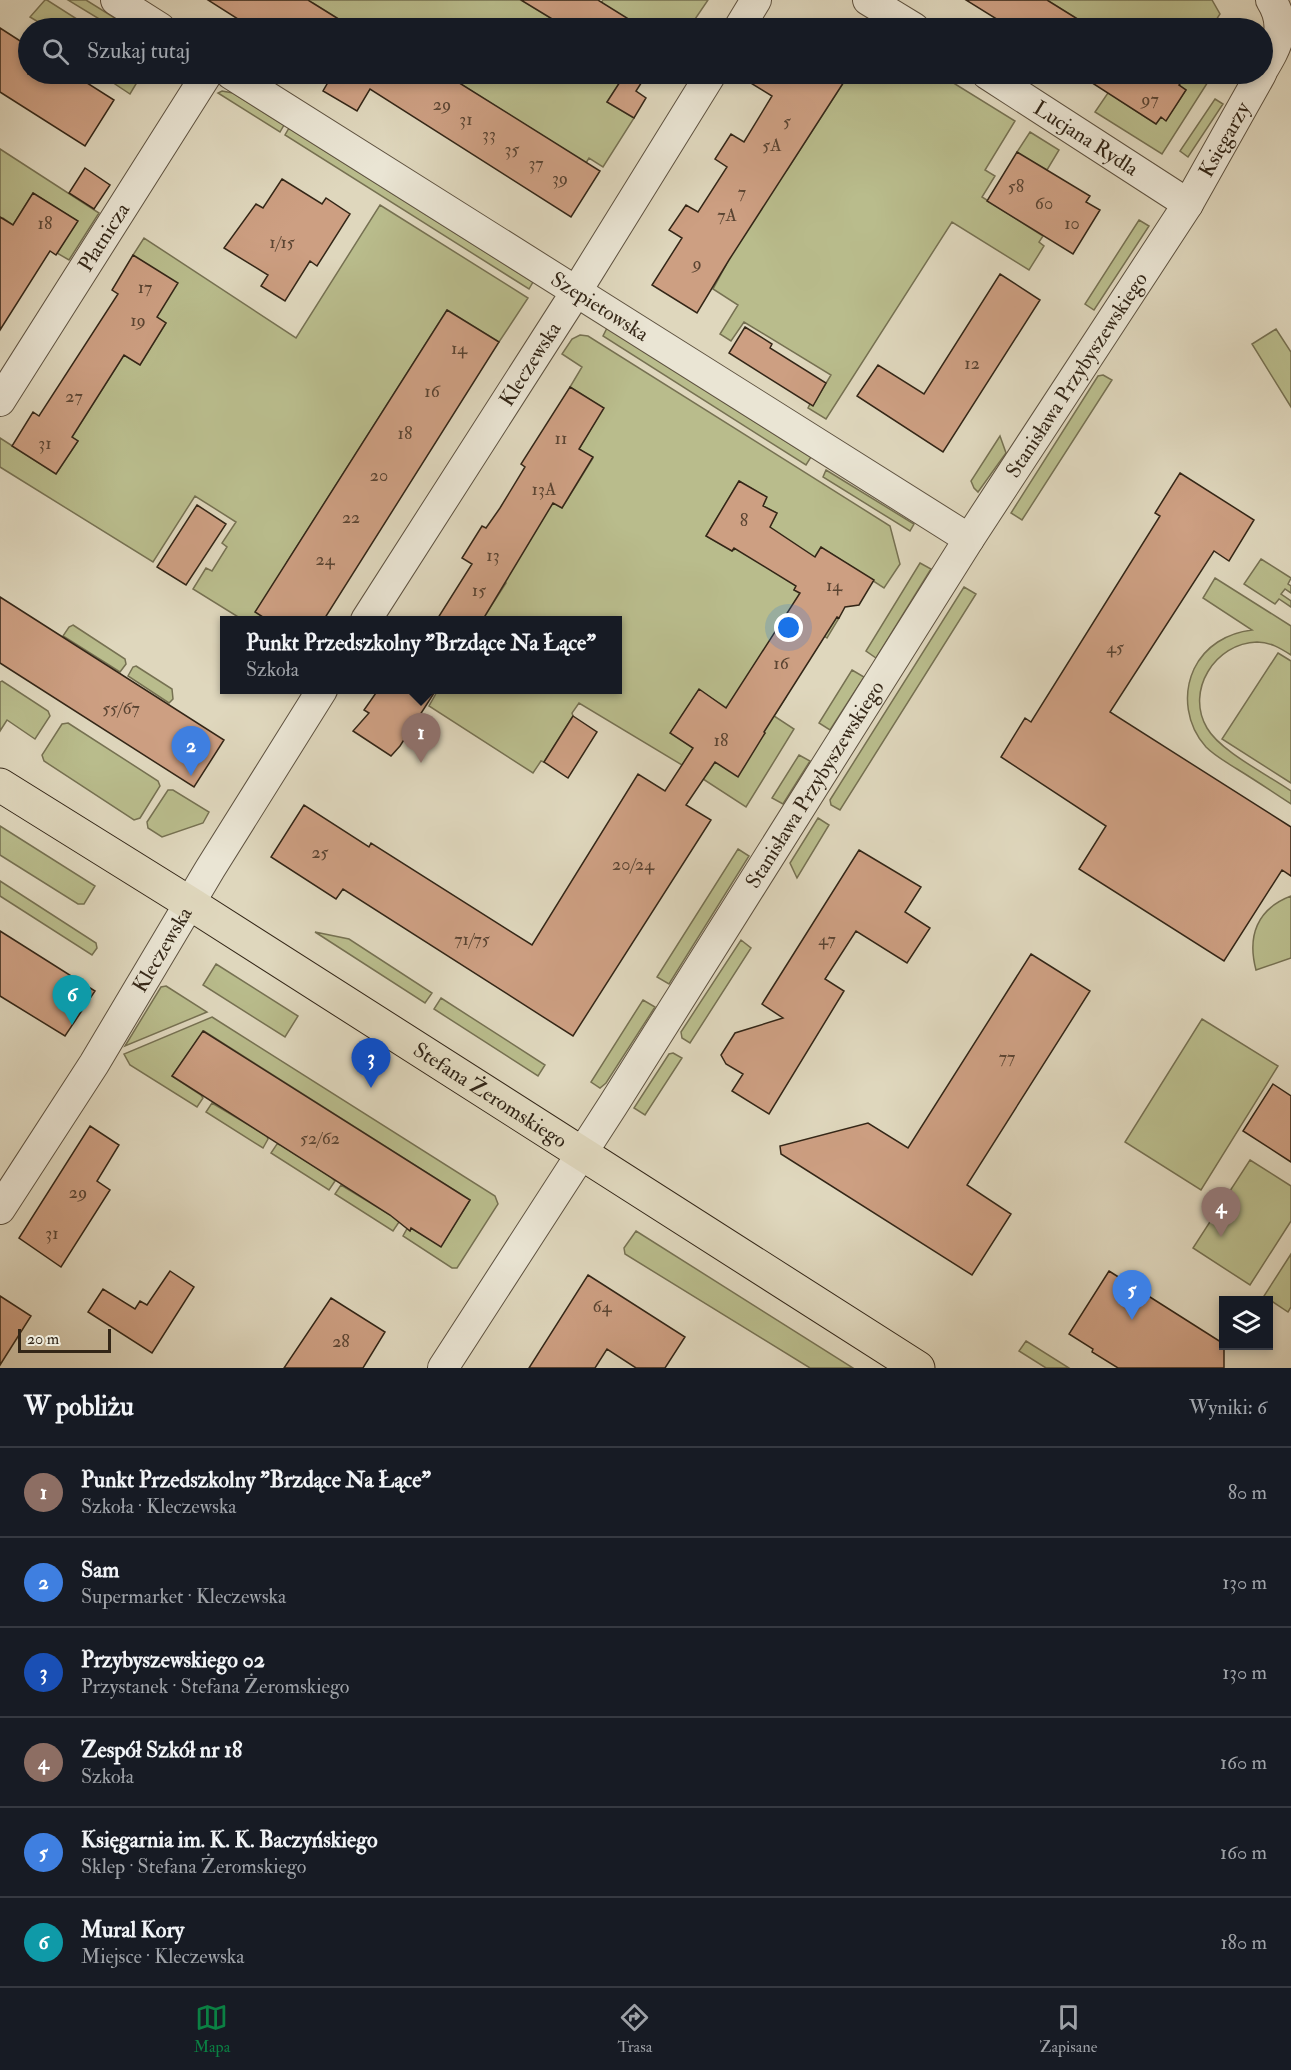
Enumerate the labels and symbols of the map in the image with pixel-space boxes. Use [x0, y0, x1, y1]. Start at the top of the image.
house number: 97 [1139, 88, 1159, 111]
house number: 29 [433, 93, 451, 116]
street label: Lucjana Rydla [1028, 94, 1144, 182]
street label: Księgarzy [1192, 96, 1257, 182]
house number: 31 [459, 108, 473, 131]
house number: 5 [783, 110, 791, 133]
house number: 33 [482, 123, 496, 146]
house number: 5A [762, 134, 782, 157]
house number: 35 [505, 138, 519, 161]
house number: 37 [528, 152, 544, 175]
house number: 39 [552, 167, 568, 190]
house number: 58 [1008, 175, 1024, 198]
house number: 7 [738, 181, 746, 204]
house number: 60 [1035, 192, 1053, 215]
street label: Płatnicza [72, 197, 136, 277]
house number: 7A [717, 204, 737, 227]
house number: 18 [38, 212, 52, 235]
house number: 10 [1064, 212, 1080, 235]
house number: 1/15 [269, 231, 295, 254]
house number: 9 [690, 252, 702, 275]
street label: Szepietowska [546, 265, 654, 348]
street label: Stanisława Przybyszewskiego [999, 267, 1153, 483]
house number: 17 [138, 276, 152, 299]
house number: 19 [130, 309, 146, 332]
street label: Kleczewska [493, 316, 567, 411]
house number: 14 [451, 337, 468, 360]
house number: 12 [964, 352, 980, 375]
house number: 16 [424, 380, 441, 403]
house number: 27 [65, 385, 83, 408]
house number: 18 [398, 422, 412, 445]
house number: 11 [555, 427, 567, 450]
house number: 31 [38, 432, 52, 455]
house number: 20 [370, 464, 388, 487]
house number: 13A [532, 478, 557, 501]
house number: 22 [342, 506, 360, 529]
house number: 8 [740, 509, 748, 532]
house number: 13 [486, 544, 500, 567]
house number: 24 [316, 548, 336, 571]
house number: 14 [826, 574, 843, 597]
house number: 15 [472, 579, 486, 602]
your location [774, 613, 803, 642]
house number: 45 [1106, 636, 1124, 659]
house number: 16 [773, 652, 790, 675]
street label: Stanisława Przybyszewskiego [739, 675, 890, 893]
house number: 55/67 [102, 697, 140, 720]
pin: 1 [402, 714, 440, 763]
pin: 2 [172, 726, 210, 776]
house number: 18 [714, 729, 728, 752]
house number: 25 [312, 841, 329, 864]
house number: 20/24 [612, 853, 655, 876]
street label: Kleczewska [126, 902, 198, 997]
house number: 71/75 [454, 928, 490, 951]
house number: 47 [818, 928, 836, 951]
pin: 6 [52, 976, 92, 1025]
street label: Stefana Żeromskiego [408, 1036, 572, 1154]
pin: 3 [352, 1038, 391, 1088]
house number: 77 [999, 1046, 1015, 1069]
house number: 52/62 [300, 1127, 340, 1150]
house number: 29 [69, 1181, 87, 1204]
pin: 4 [1202, 1188, 1240, 1237]
house number: 31 [45, 1222, 59, 1245]
pin: 5 [1112, 1270, 1152, 1320]
house number: 64 [593, 1295, 613, 1318]
scale bar [18, 1326, 111, 1354]
house number: 28 [332, 1330, 350, 1353]

